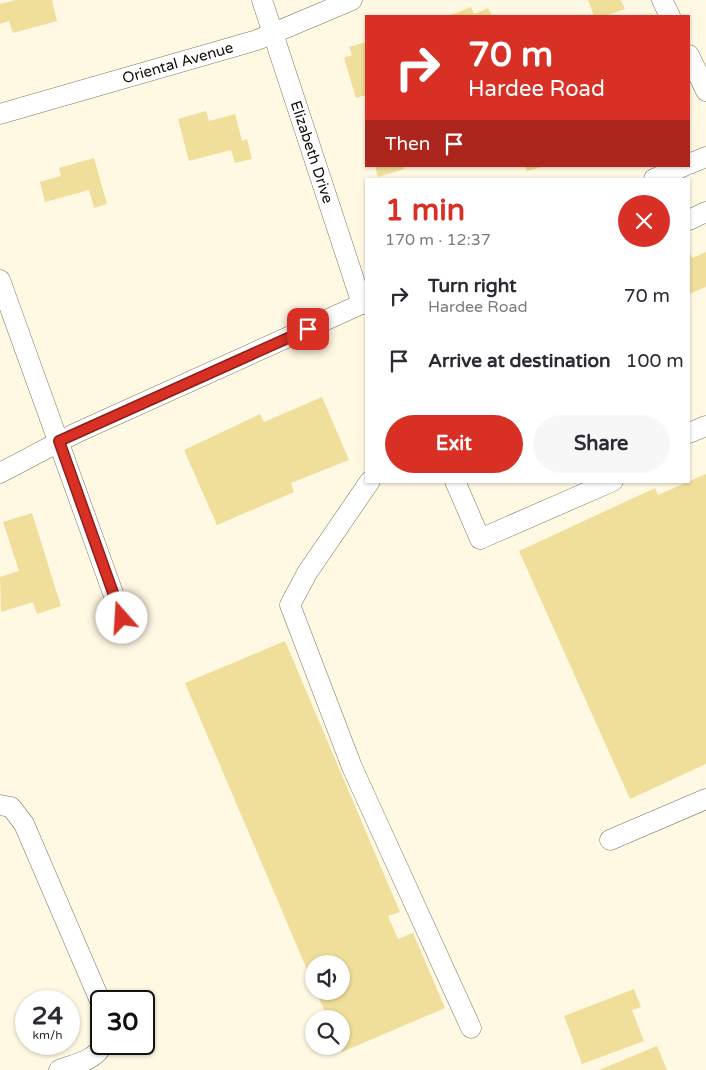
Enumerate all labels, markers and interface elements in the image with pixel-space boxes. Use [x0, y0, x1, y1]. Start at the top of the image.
text: 70 m [468, 34, 553, 76]
icon: right [385, 35, 450, 100]
street label: Oriental Avenue [120, 38, 235, 87]
text: Hardee Road [468, 76, 605, 102]
street label: Elizabeth Drive [287, 98, 337, 206]
icon: arrive [440, 130, 468, 158]
text: Then [385, 133, 430, 155]
text: 1 min [385, 192, 465, 229]
button: close [618, 195, 670, 247]
text: 170 m · 12:37 [385, 230, 491, 250]
text: Turn right [428, 275, 516, 297]
icon: right [385, 282, 413, 310]
text: 70 m [624, 285, 670, 307]
text: Hardee Road [428, 297, 528, 317]
pin [287, 308, 329, 350]
icon: arrive [294, 315, 322, 343]
icon: arrive [385, 347, 413, 375]
text: Arrive at destination [428, 350, 611, 372]
text: 100 m [626, 350, 684, 372]
button: Exit [385, 415, 523, 473]
button: Share [533, 415, 670, 473]
position arrow [95, 591, 147, 643]
map controls [305, 955, 350, 1055]
button: sound [305, 955, 350, 1000]
speed limit sign: 30 [90, 990, 155, 1055]
text: 24 [32, 1001, 63, 1031]
button: search [305, 1010, 350, 1055]
text: km/h [32, 1028, 63, 1042]

